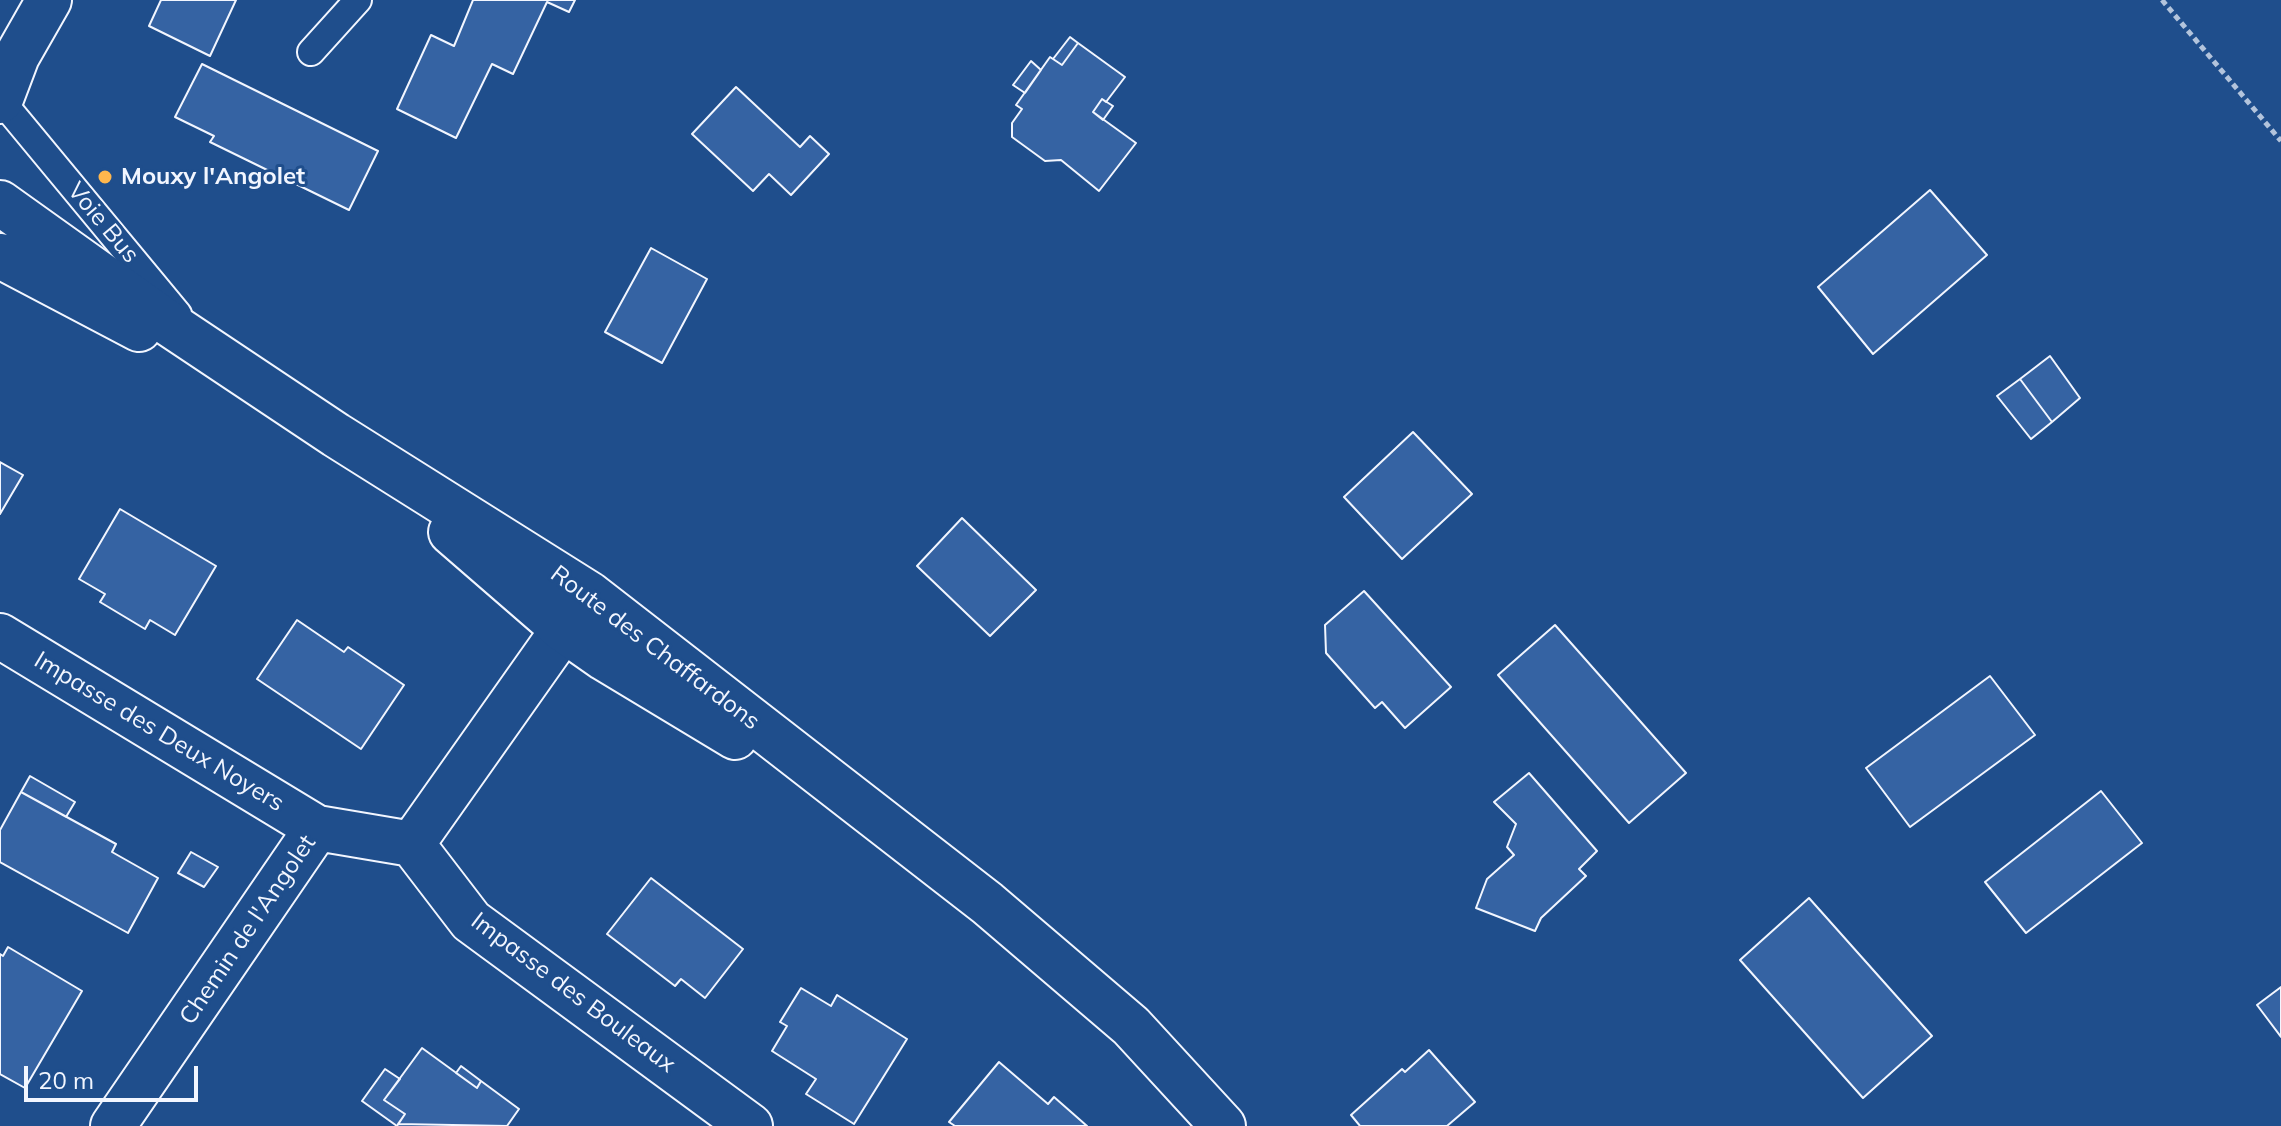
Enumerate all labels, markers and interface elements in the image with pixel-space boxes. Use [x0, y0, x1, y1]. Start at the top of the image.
place label: Mouxy l'Angolet [121, 163, 305, 191]
marker: Mouxy l'Angolet [96, 168, 114, 186]
street label: Voie Bus [61, 177, 145, 269]
street label: Route des Chaffardons [545, 560, 765, 736]
street label: Impasse des Deux Noyers [29, 646, 289, 818]
street label: Chemin de l'Angolet [174, 830, 322, 1030]
street label: Impasse des Bouleaux [465, 907, 681, 1079]
scale bar [28, 1050, 202, 1100]
text: 20 m [38, 1065, 94, 1095]

